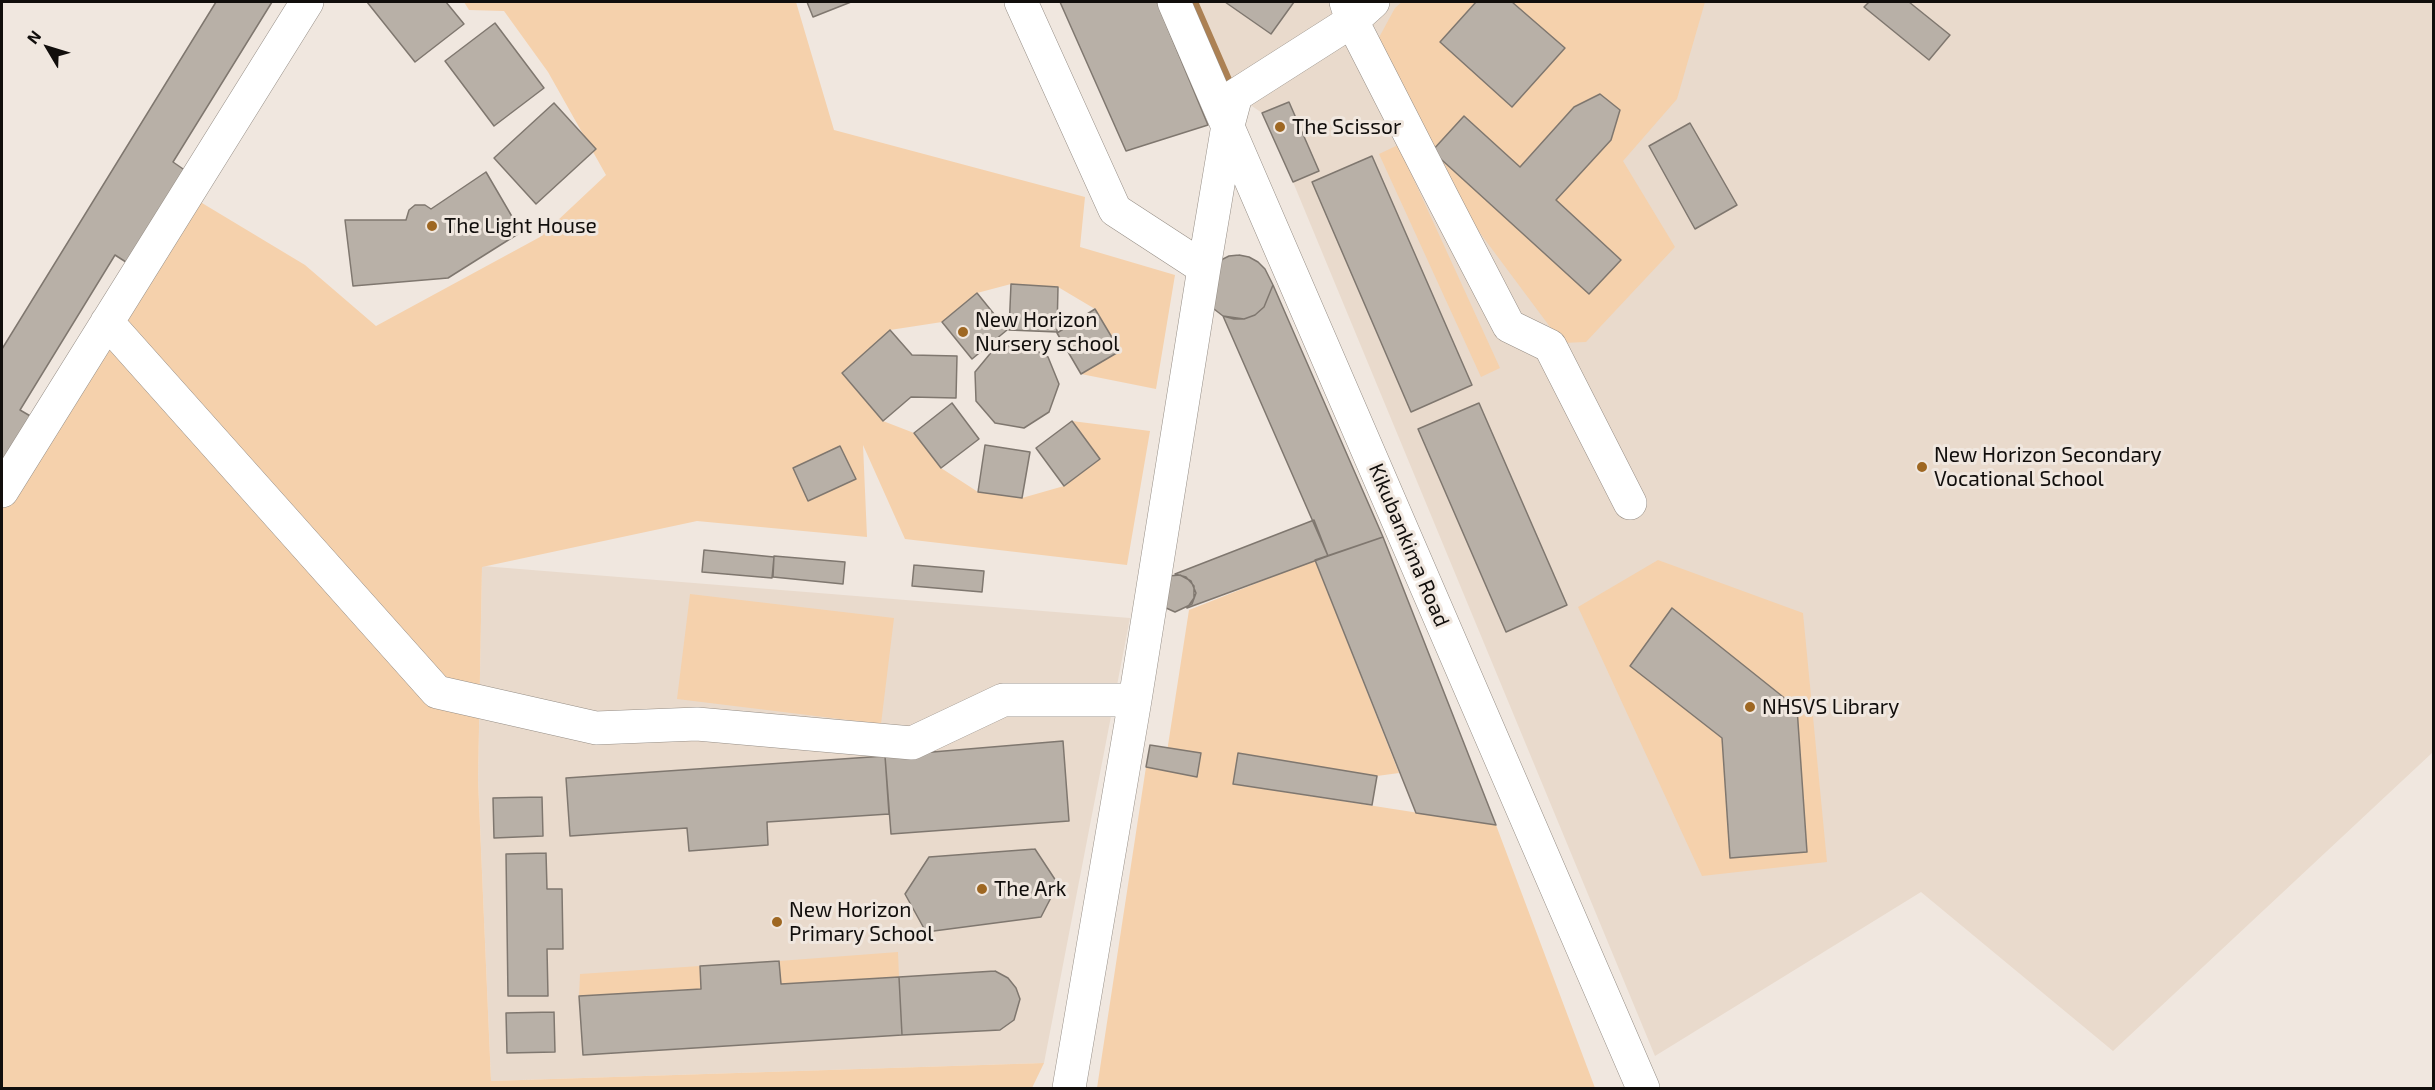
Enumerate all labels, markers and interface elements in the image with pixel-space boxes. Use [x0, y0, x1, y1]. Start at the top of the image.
north arrow [18, 18, 78, 78]
text: N [22, 26, 44, 47]
place label: The Scissor [1292, 114, 1401, 140]
marker: The Scissor [1273, 120, 1287, 134]
place label: The Light House [444, 213, 597, 239]
marker: The Light House [425, 219, 439, 233]
place label: New Horizon Nursery school [975, 307, 1120, 357]
marker: New Horizon Nursery school [956, 325, 970, 339]
place label: New Horizon Secondary Vocational School [1934, 442, 2162, 492]
street label: Kikubankima Road [1363, 460, 1455, 630]
marker: New Horizon Secondary Vocational School [1915, 460, 1929, 474]
place label: NHSVS Library [1762, 694, 1899, 720]
marker: NHSVS Library [1743, 700, 1757, 714]
place label: The Ark [994, 876, 1067, 902]
marker: The Ark [975, 882, 989, 896]
place label: New Horizon Primary School [789, 897, 934, 947]
marker: New Horizon Primary School [770, 915, 784, 929]

